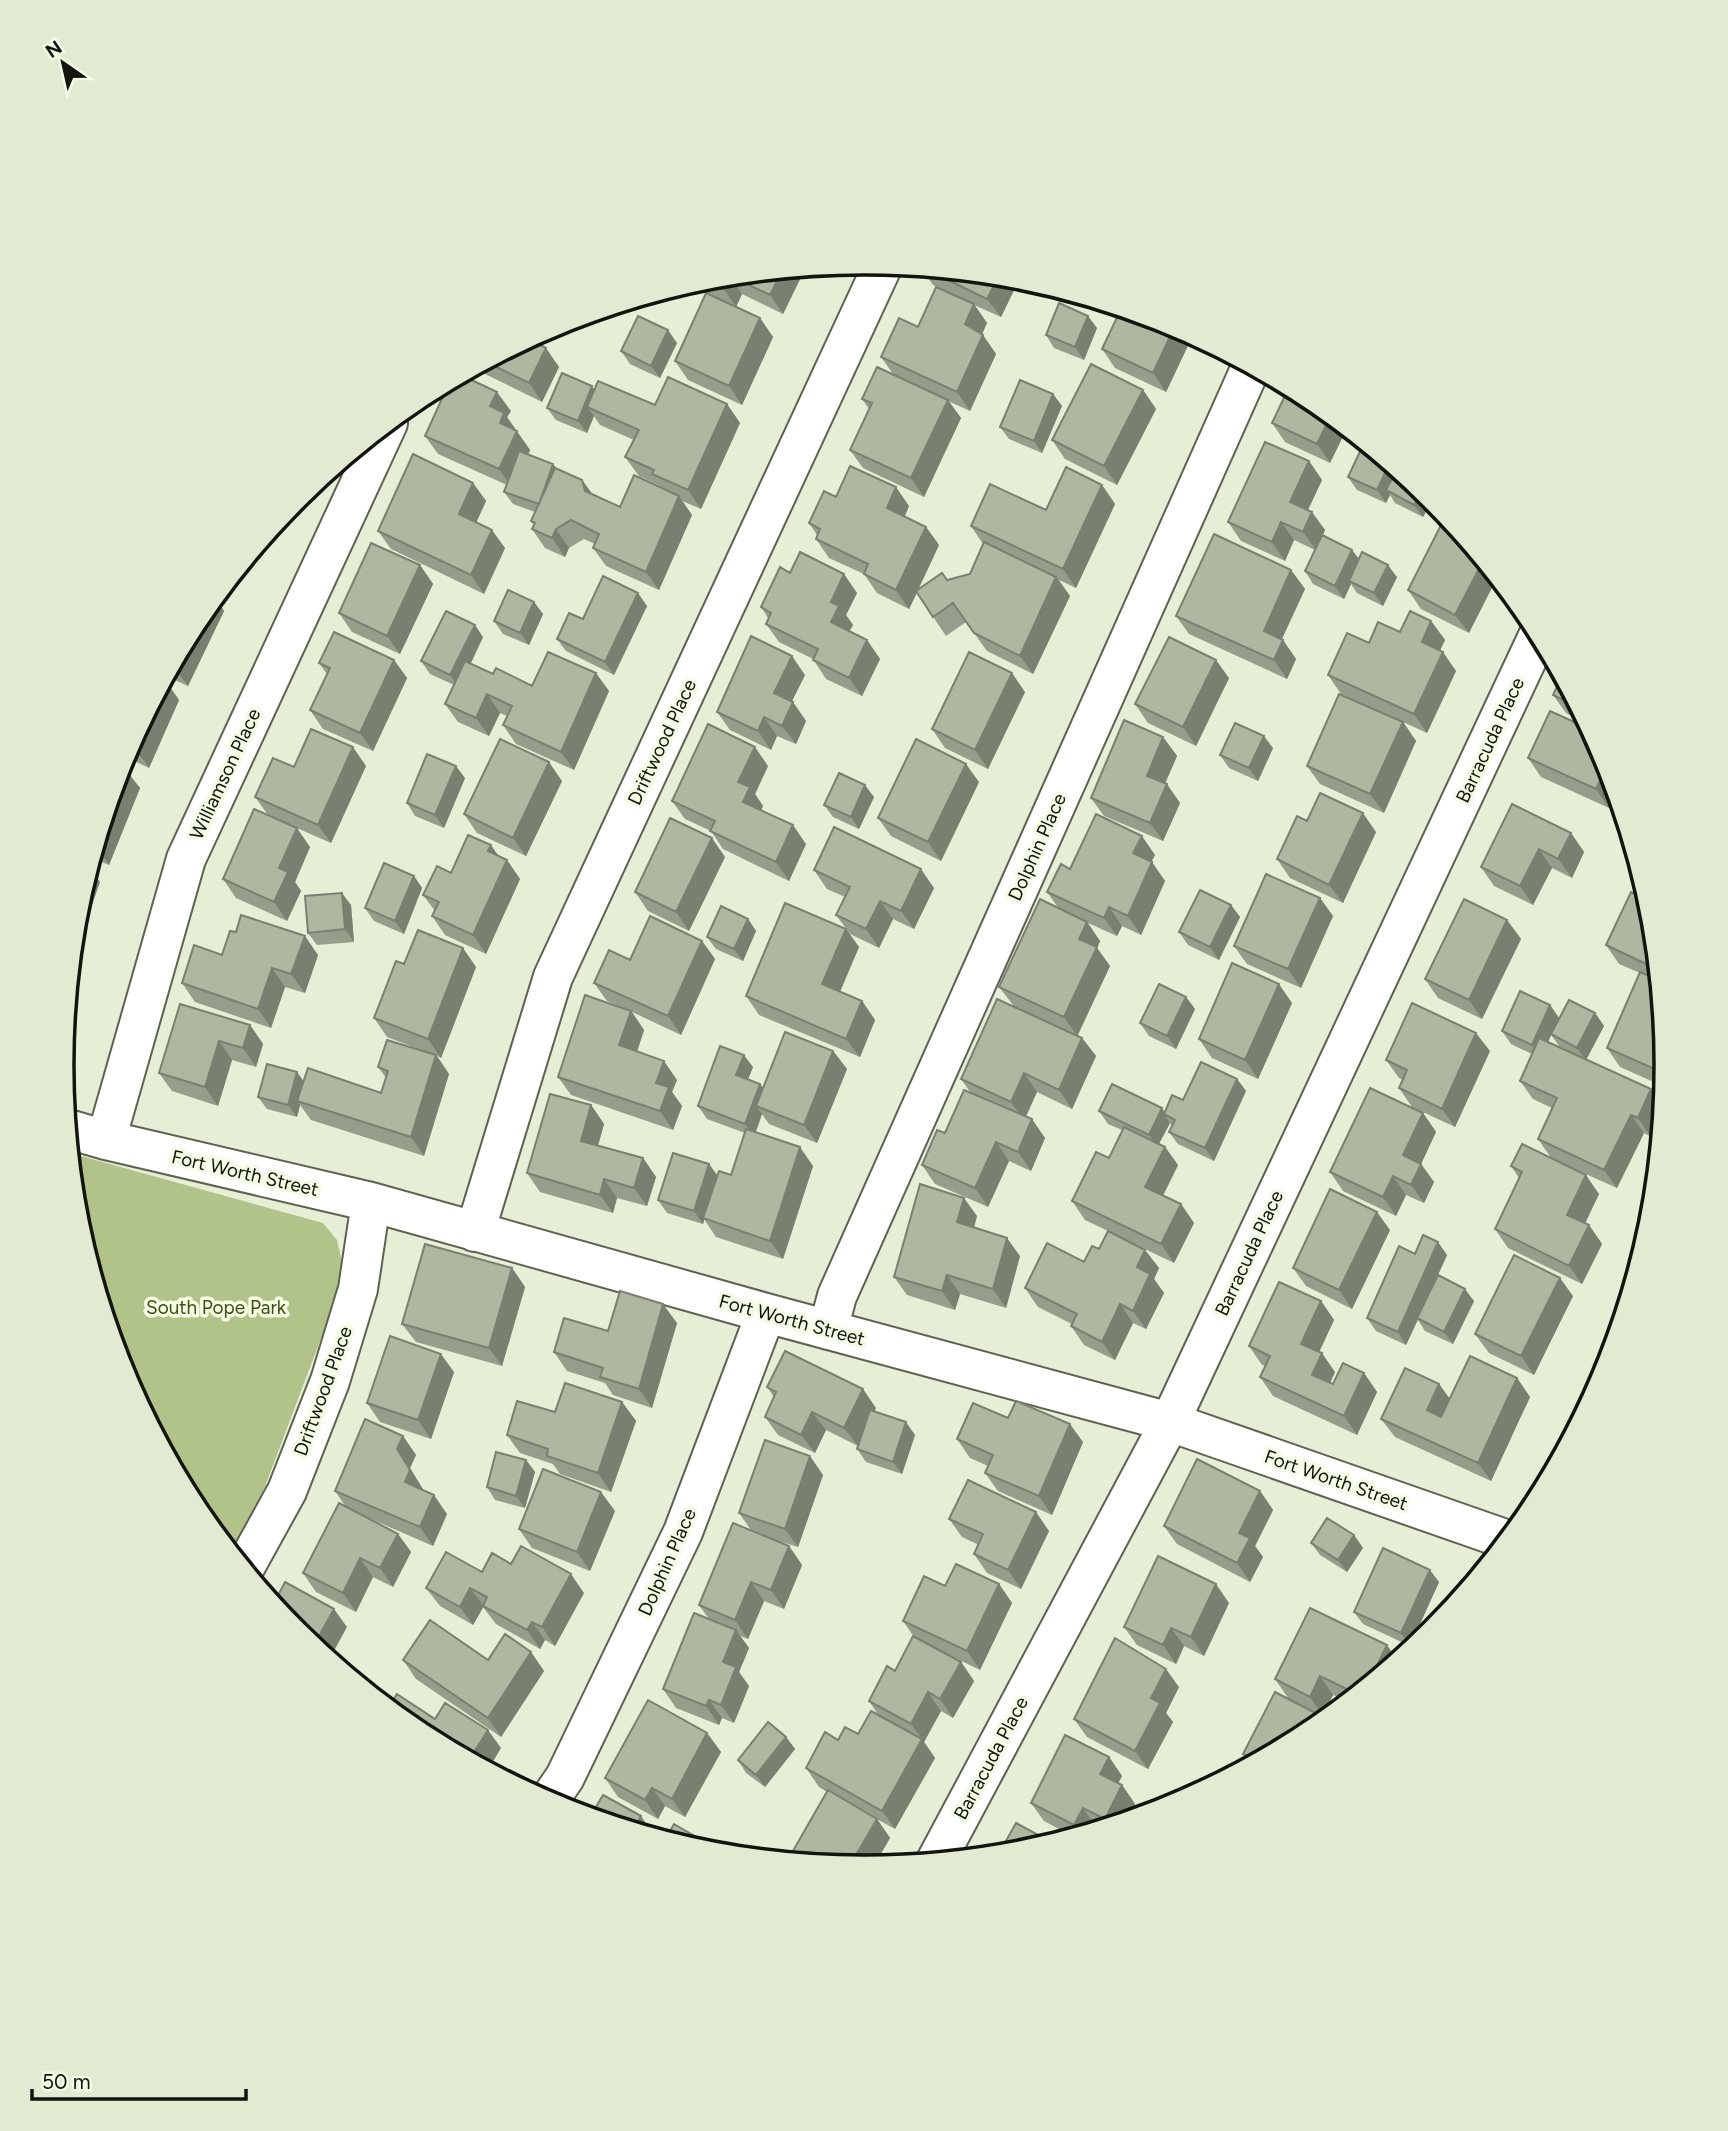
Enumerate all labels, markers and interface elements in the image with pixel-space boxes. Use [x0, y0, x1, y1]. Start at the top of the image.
north arrow [28, 28, 98, 98]
text: N [41, 36, 66, 63]
street label: Barracuda Place [1451, 674, 1529, 806]
street label: Driftwood Place [623, 675, 701, 809]
street label: Williamson Place [185, 705, 265, 843]
street label: Dolphin Place [1003, 790, 1071, 904]
street label: Fort Worth Street [169, 1145, 321, 1201]
street label: Barracuda Place [1210, 1187, 1288, 1319]
street label: Fort Worth Street [717, 1289, 867, 1351]
park label: South Pope Park [146, 1296, 287, 1319]
street label: Driftwood Place [289, 1323, 357, 1459]
street label: Fort Worth Street [1261, 1445, 1411, 1515]
street label: Dolphin Place [633, 1505, 701, 1619]
street label: Barracuda Place [949, 1693, 1033, 1823]
scale bar [32, 2058, 245, 2102]
text: 50 m [42, 2069, 91, 2094]

